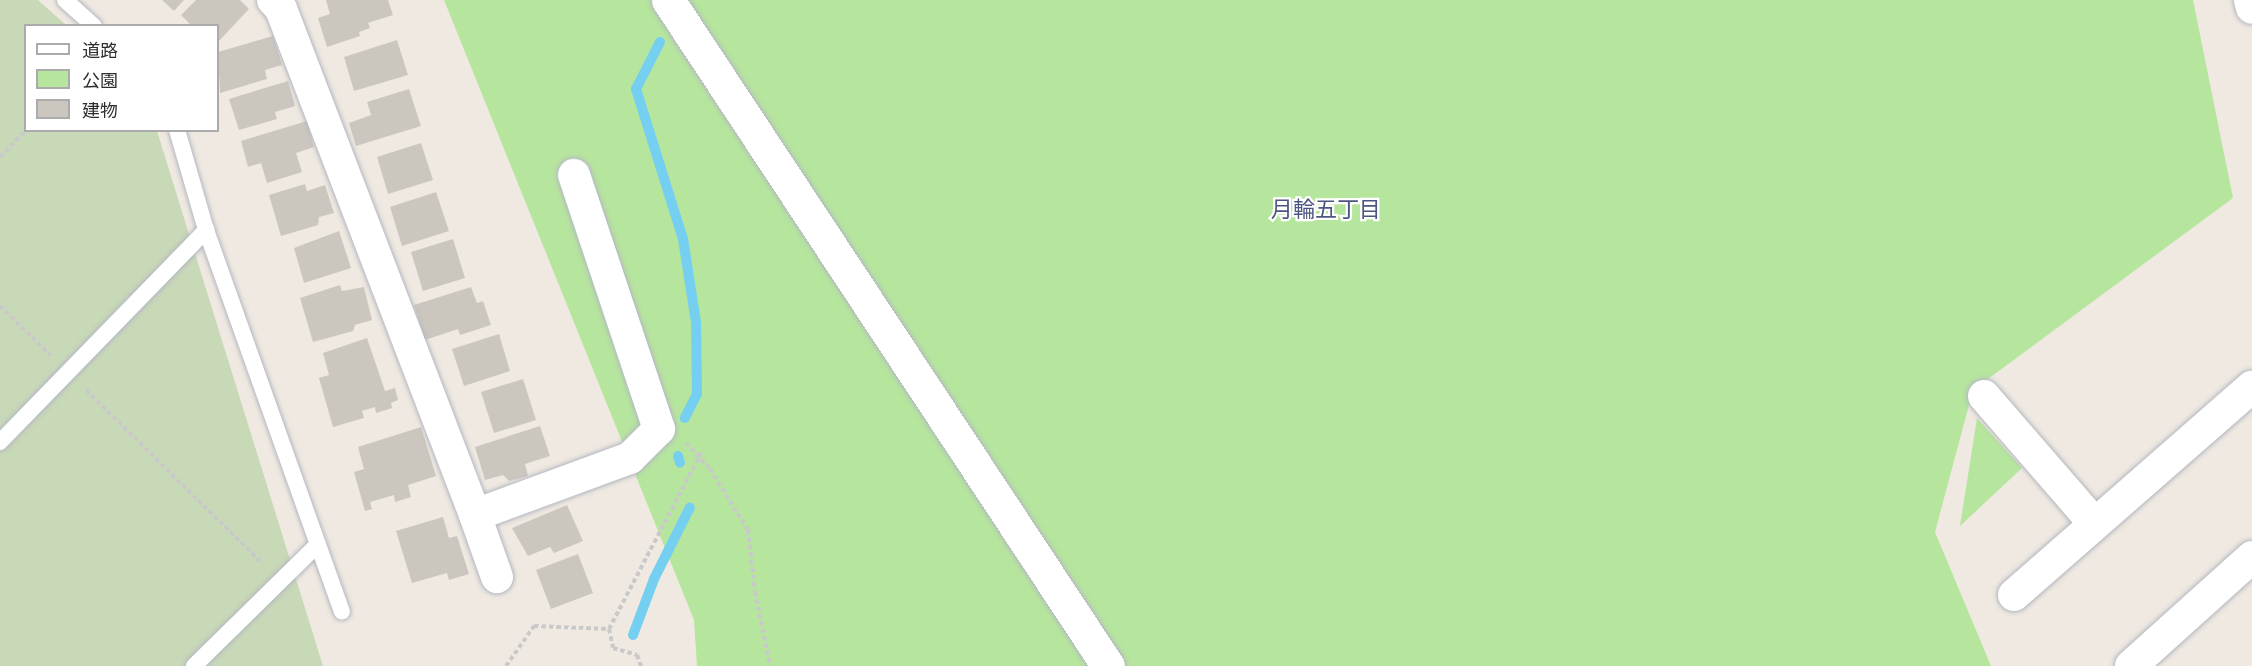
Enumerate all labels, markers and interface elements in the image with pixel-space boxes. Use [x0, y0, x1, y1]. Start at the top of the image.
legend [24, 24, 219, 132]
text: 道路 [82, 39, 118, 63]
text: 公園 [82, 69, 118, 93]
text: 建物 [82, 99, 118, 123]
district label: 月輪五丁目 [1271, 197, 1381, 223]

